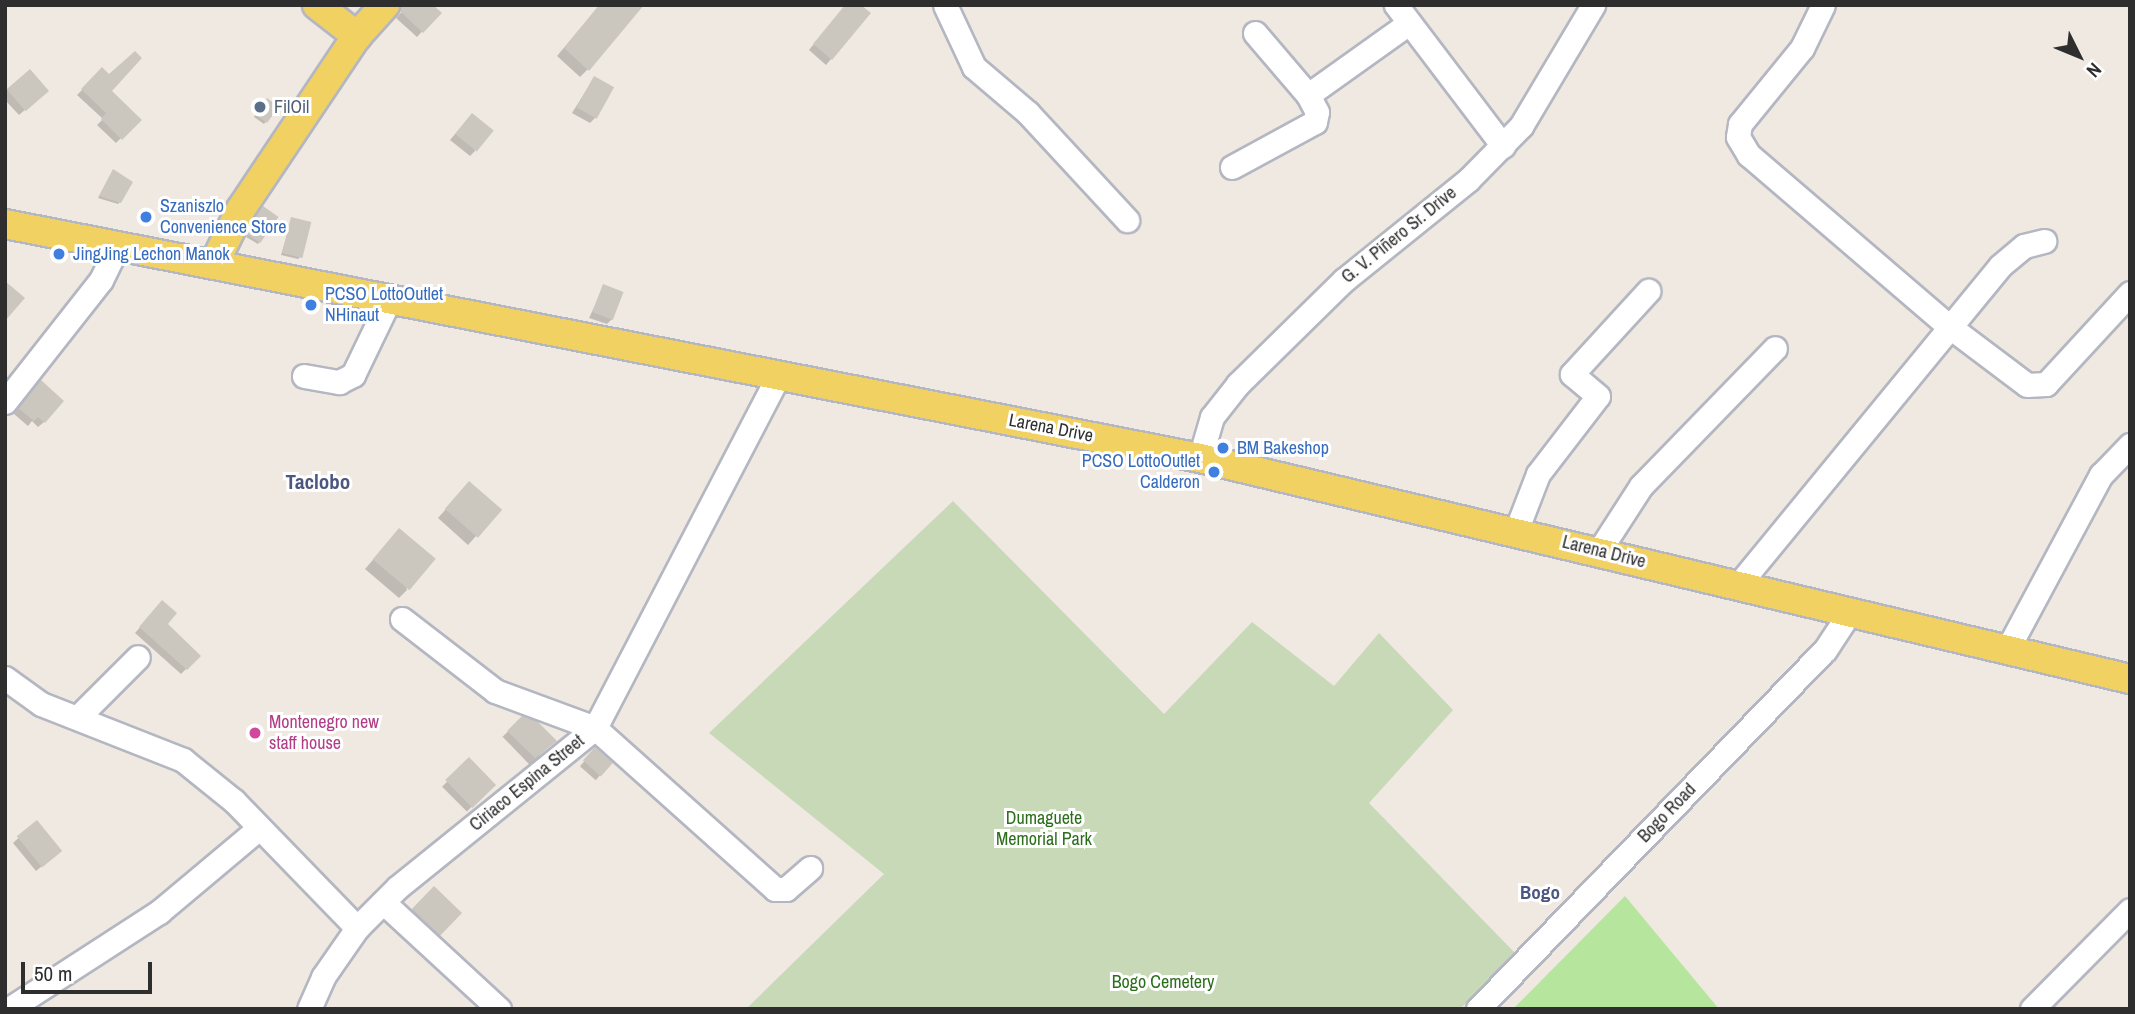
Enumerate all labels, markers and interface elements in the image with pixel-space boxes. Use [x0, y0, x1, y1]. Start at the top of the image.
north arrow [2044, 21, 2114, 91]
text: N [2081, 57, 2108, 83]
place label: FilOil [274, 96, 309, 118]
marker: FilOil [252, 99, 268, 115]
street label: G. V. Piñero Sr. Drive [1337, 182, 1461, 288]
place label: Szaniszlo Convenience Store [160, 196, 286, 238]
marker: Szaniszlo Convenience Store [138, 209, 154, 225]
place label: JingJing Lechon Manok [73, 243, 230, 265]
marker: JingJing Lechon Manok [51, 246, 67, 262]
place label: PCSO LottoOutlet NHinaut [325, 284, 443, 326]
marker: PCSO LottoOutlet NHinaut [303, 297, 319, 313]
street label: Larena Drive [1007, 409, 1095, 447]
place label: BM Bakeshop [1237, 437, 1329, 459]
marker: BM Bakeshop [1215, 440, 1231, 456]
place label: PCSO LottoOutlet Calderon [1082, 451, 1200, 494]
marker: PCSO LottoOutlet Calderon [1206, 464, 1222, 480]
district label: Taclobo [286, 469, 350, 495]
street label: Larena Drive [1560, 531, 1648, 573]
place label: Montenegro new staff house [269, 712, 379, 754]
marker: Montenegro new staff house [247, 725, 263, 741]
street label: Ciriaco Espina Street [465, 730, 589, 836]
street label: Bogo Road [1634, 779, 1700, 847]
park label: Dumaguete Memorial Park [996, 808, 1092, 850]
district label: Bogo [1520, 882, 1560, 904]
scale bar [24, 948, 156, 992]
text: 50 m [34, 959, 72, 988]
park label: Bogo Cemetery [1112, 971, 1214, 993]

